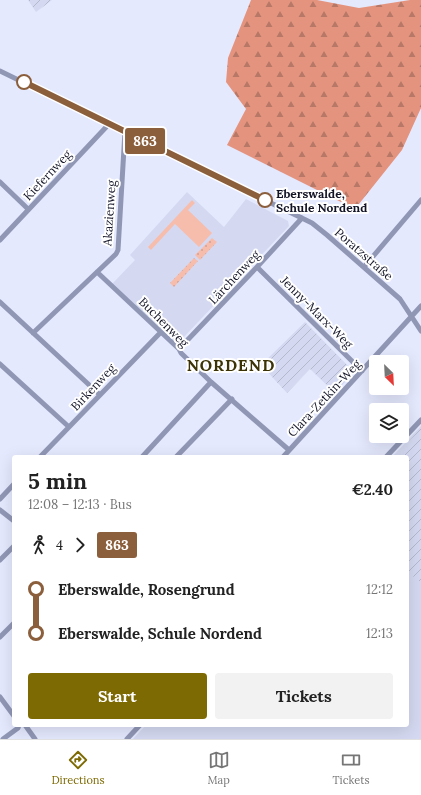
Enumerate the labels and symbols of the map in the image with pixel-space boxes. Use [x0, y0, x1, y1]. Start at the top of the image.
unlabelled marker [16, 74, 32, 90]
line badge: 863 [122, 128, 168, 154]
street label: Kiefernweg [20, 146, 74, 203]
street label: Akazienweg [99, 179, 119, 247]
place label: Eberswalde, Schule Nordend [276, 186, 367, 215]
marker: Eberswalde, Schule Nordend [257, 192, 273, 208]
street label: Poratzstraße [332, 225, 397, 284]
street label: Lärchenweg [205, 247, 263, 307]
street label: Jenny-Marx-Weg [277, 272, 357, 352]
street label: Buchenweg [136, 294, 192, 350]
district label: NORDEND [187, 355, 275, 375]
north arrow [369, 355, 409, 395]
street label: Clara-Zetkin-Weg [284, 356, 364, 440]
street label: Birkenweg [68, 360, 119, 413]

